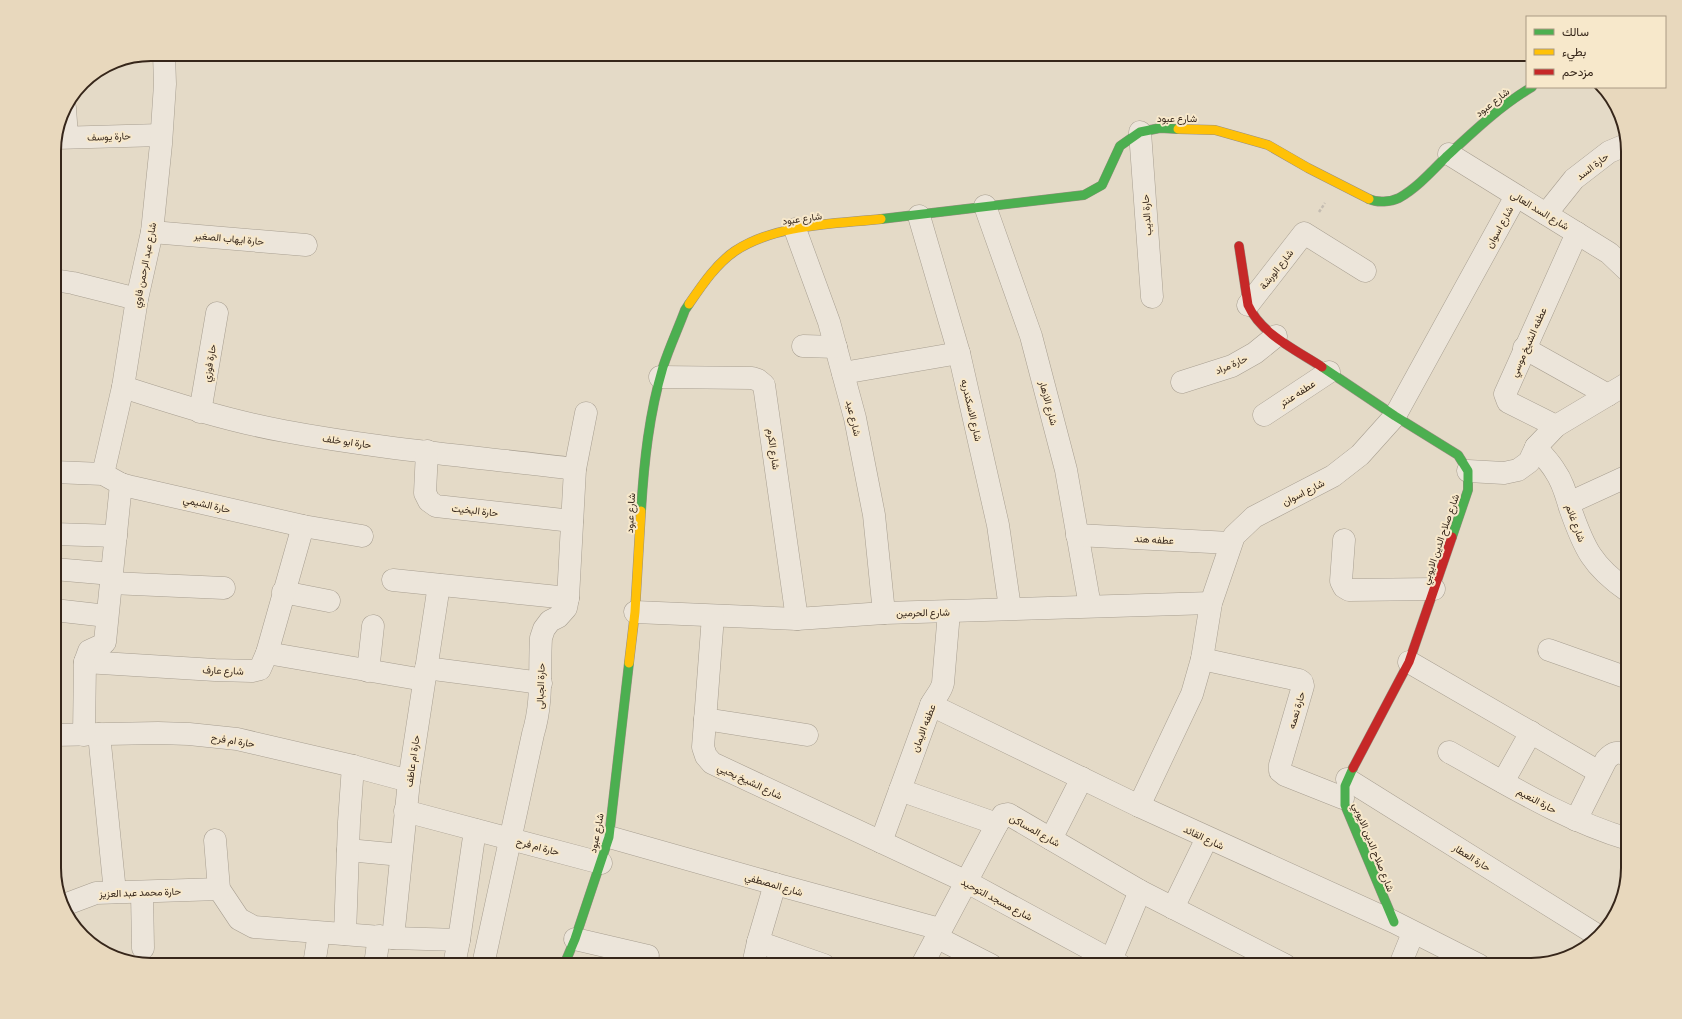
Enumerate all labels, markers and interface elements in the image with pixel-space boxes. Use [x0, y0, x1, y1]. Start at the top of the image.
legend [1526, 16, 1666, 88]
text: سالك [1562, 22, 1589, 40]
text: بطيء [1562, 42, 1586, 62]
text: مزدحم [1562, 62, 1593, 80]
street label: شارع عبود [1471, 83, 1512, 120]
street label: شارع عبود [1157, 110, 1197, 125]
street label: حارة يوسف [87, 127, 131, 144]
street label: حارة السد [1572, 148, 1611, 183]
street label: شارع السد العالى [1508, 186, 1572, 233]
street label: حارة الديب [1137, 193, 1154, 236]
street label: شارع اسوان [1481, 203, 1516, 250]
street label: شارع عبود [781, 207, 823, 228]
street label: شارع عبد الرحمن فاوي [128, 221, 161, 309]
street label: حارة ايهاب الصغير [192, 227, 265, 248]
street label: شارع الورشة [1255, 245, 1296, 292]
street label: عطفه الشيخ موسي [1505, 304, 1551, 380]
street label: حارة فوزي [198, 343, 221, 383]
street label: حارة مراد [1212, 350, 1250, 377]
street label: عطفه عنتر [1275, 375, 1318, 410]
street label: شارع الاسكندريه [958, 377, 987, 443]
street label: شارع الازهار [1036, 378, 1063, 427]
street label: شارع عيد [843, 399, 866, 437]
street label: شارع الكرم [764, 427, 785, 471]
street label: حارة ابو خلف [322, 430, 373, 451]
street label: شارع اسوان [1279, 474, 1327, 509]
street label: حارة الشيمي [181, 491, 233, 518]
street label: شارع صلاح الدين الايوبي [1417, 491, 1464, 587]
street label: شارع عبود [621, 492, 638, 533]
street label: حارة البخيت [451, 500, 500, 519]
street label: شارع غانم [1563, 502, 1590, 544]
street label: عطفه هند [1134, 530, 1174, 547]
street label: شارع الحرمين [896, 604, 950, 619]
street label: شارع عارف [202, 661, 244, 678]
street label: حارة الجبالى [531, 662, 548, 709]
street label: حارة نعمه [1283, 689, 1308, 730]
street label: عطفه الايمان [907, 702, 939, 754]
street label: حارة ام فرح [210, 729, 256, 750]
street label: حارة ام عاطف [400, 734, 423, 788]
street label: شارع الشيخ يحيي [714, 759, 785, 804]
street label: حارة النعيم [1515, 783, 1560, 816]
street label: شارع صلاح الدين الايوبي [1348, 800, 1399, 894]
street label: شارع المساكن [1007, 809, 1063, 850]
street label: شارع عبود [584, 812, 607, 854]
street label: شارع القائد [1181, 821, 1227, 853]
street label: حارة ام فرح [515, 833, 562, 859]
street label: حارة العطار [1449, 838, 1494, 874]
street label: شارع المصطفي [743, 868, 805, 901]
street label: شارع مسجد التوحيد [959, 873, 1036, 924]
street label: حارة محمد عبد العزيز [98, 883, 181, 900]

